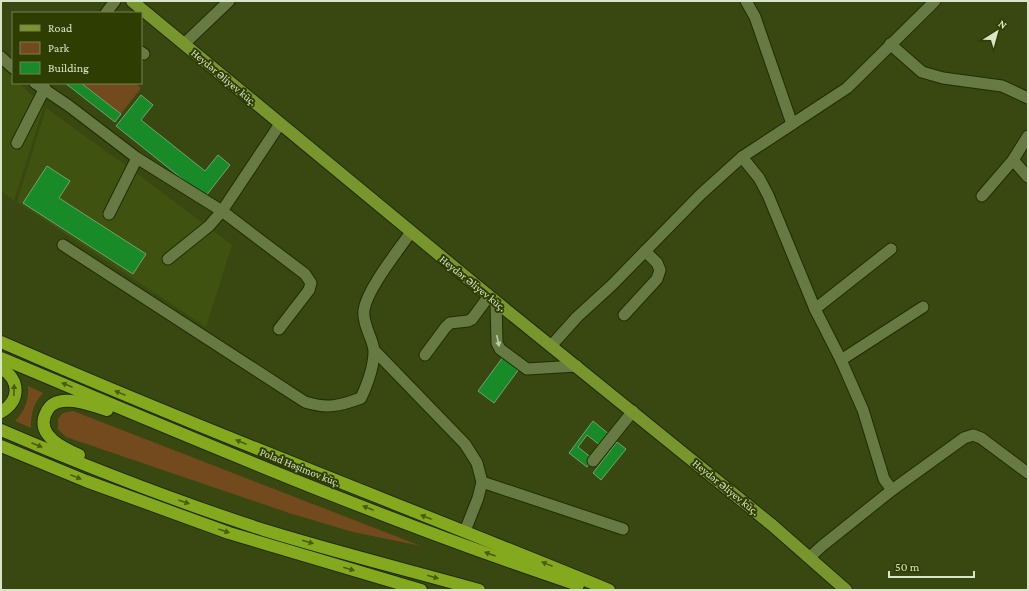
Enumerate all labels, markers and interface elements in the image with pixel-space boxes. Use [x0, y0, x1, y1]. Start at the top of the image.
legend [12, 12, 142, 84]
north arrow [977, 12, 1017, 52]
text: N [996, 17, 1010, 31]
text: Road [48, 21, 73, 35]
text: Park [48, 41, 70, 55]
street label: Heydər Əliyev küç. [188, 46, 259, 109]
text: Building [48, 61, 89, 75]
street label: Heydər Əliyev küç. [437, 253, 508, 314]
one-way arrow [496, 335, 502, 348]
one-way arrow [61, 382, 72, 388]
one-way arrow [11, 384, 18, 396]
one-way arrow [115, 390, 126, 396]
one-way arrow [235, 439, 246, 445]
one-way arrow [31, 443, 43, 449]
street label: Polad Həşimov küç. [258, 445, 342, 489]
street label: Heydər Əliyev küç. [690, 457, 761, 518]
one-way arrow [70, 474, 81, 480]
one-way arrow [179, 499, 191, 505]
one-way arrow [363, 505, 374, 511]
one-way arrow [420, 513, 432, 519]
one-way arrow [219, 528, 231, 534]
one-way arrow [302, 539, 314, 545]
one-way arrow [483, 551, 495, 557]
scale bar [889, 553, 974, 579]
text: 50 m [895, 560, 920, 574]
one-way arrow [541, 561, 553, 567]
one-way arrow [343, 566, 355, 572]
one-way arrow [428, 574, 440, 580]

